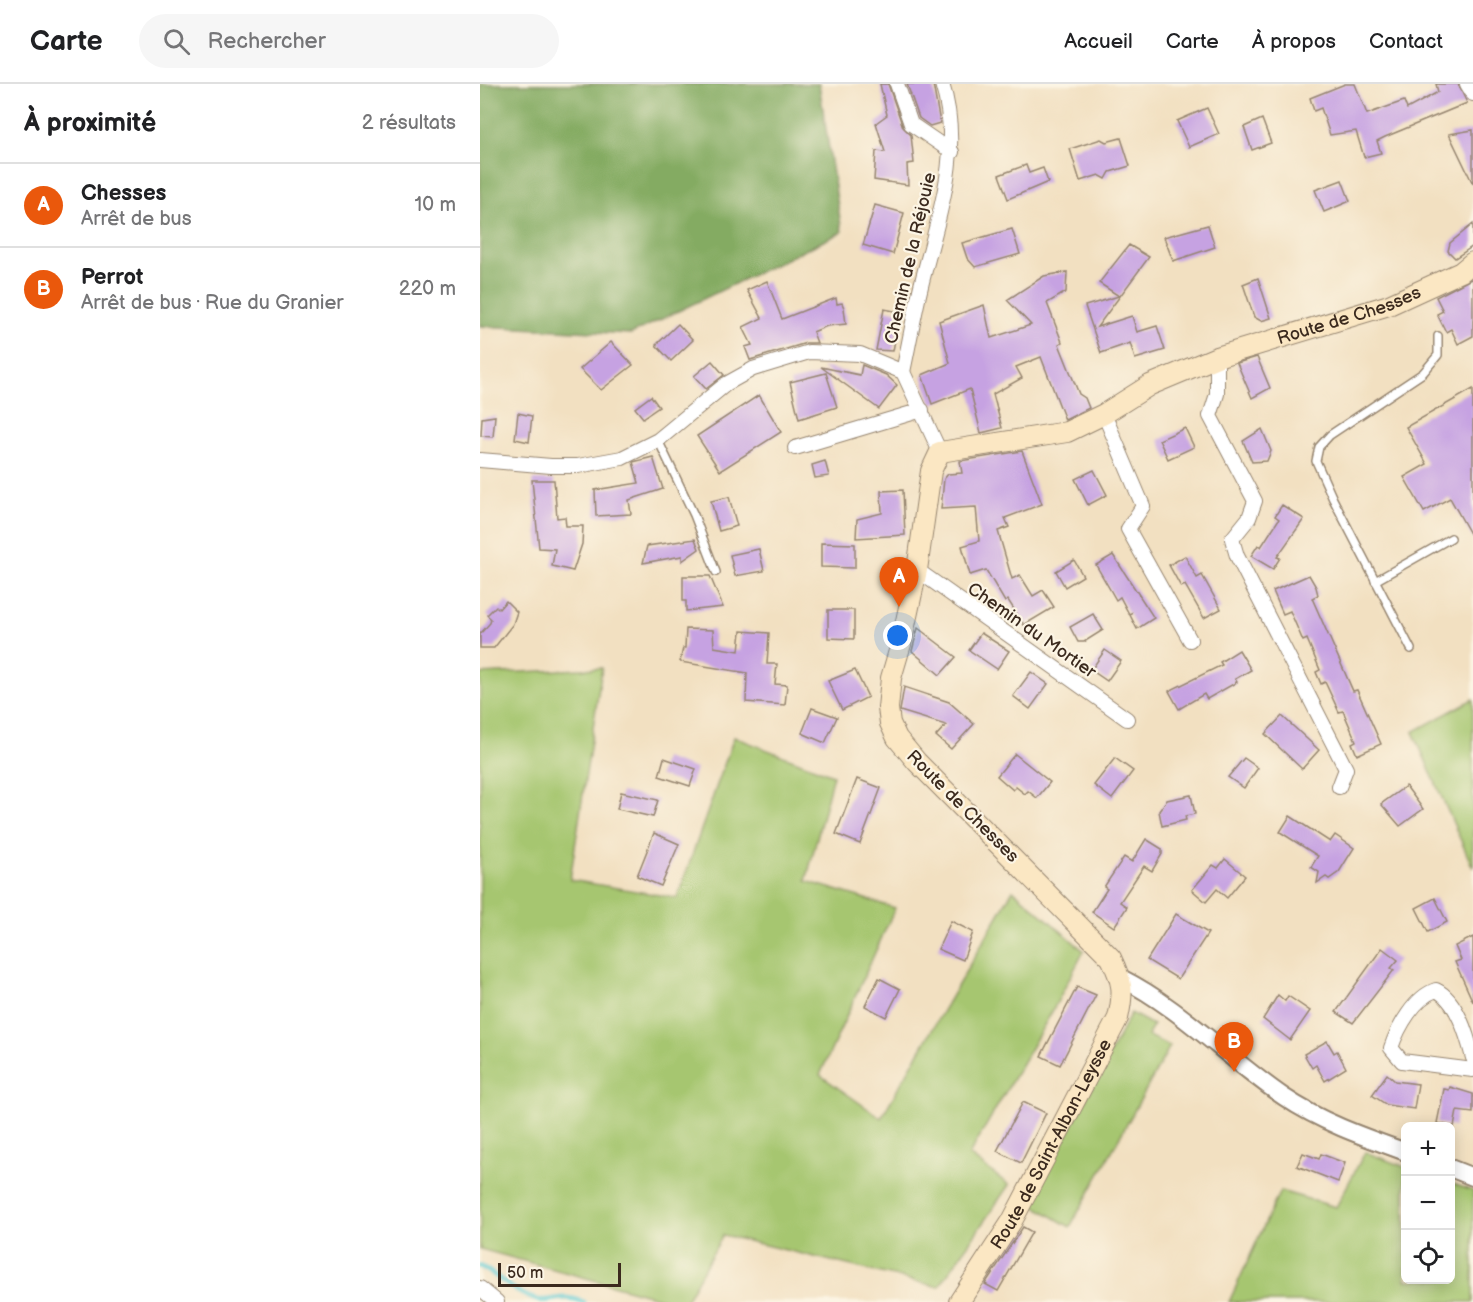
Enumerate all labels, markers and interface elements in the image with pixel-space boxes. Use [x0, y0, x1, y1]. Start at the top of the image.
search box [139, 14, 559, 68]
text: Carte [30, 25, 103, 58]
icon: search [160, 25, 193, 58]
text: Rechercher [208, 28, 326, 55]
text: Accueil [1064, 29, 1133, 54]
text: Carte [1166, 29, 1219, 54]
text: À propos [1252, 29, 1336, 54]
text: Contact [1369, 29, 1443, 54]
text: À proximité [24, 108, 156, 139]
text: 2 résultats [362, 111, 456, 135]
street label: Chemin de la Réjouie [881, 170, 940, 346]
text: Chesses [81, 180, 166, 207]
text: A [37, 193, 50, 217]
text: 10 m [415, 193, 456, 217]
text: Arrêt de bus [81, 207, 192, 231]
text: Perrot [81, 264, 143, 291]
text: B [36, 277, 51, 301]
text: 220 m [399, 277, 456, 301]
street label: Route de Chesses [1275, 282, 1424, 349]
text: Arrêt de bus · Rue du Granier [81, 291, 344, 315]
pin: A [880, 558, 918, 607]
street label: Chemin du Mortier [963, 578, 1100, 683]
your location [883, 621, 912, 650]
street label: Route de Chesses [902, 746, 1023, 867]
pin: B [1214, 1022, 1254, 1072]
street label: Route de Saint-Alban-Leysse [986, 1035, 1116, 1253]
map controls [1401, 1122, 1455, 1284]
button: + [1401, 1122, 1455, 1176]
button: − [1401, 1176, 1455, 1230]
button: locate [1401, 1230, 1455, 1284]
scale bar [498, 1260, 621, 1288]
text: 50 m [507, 1264, 543, 1283]

